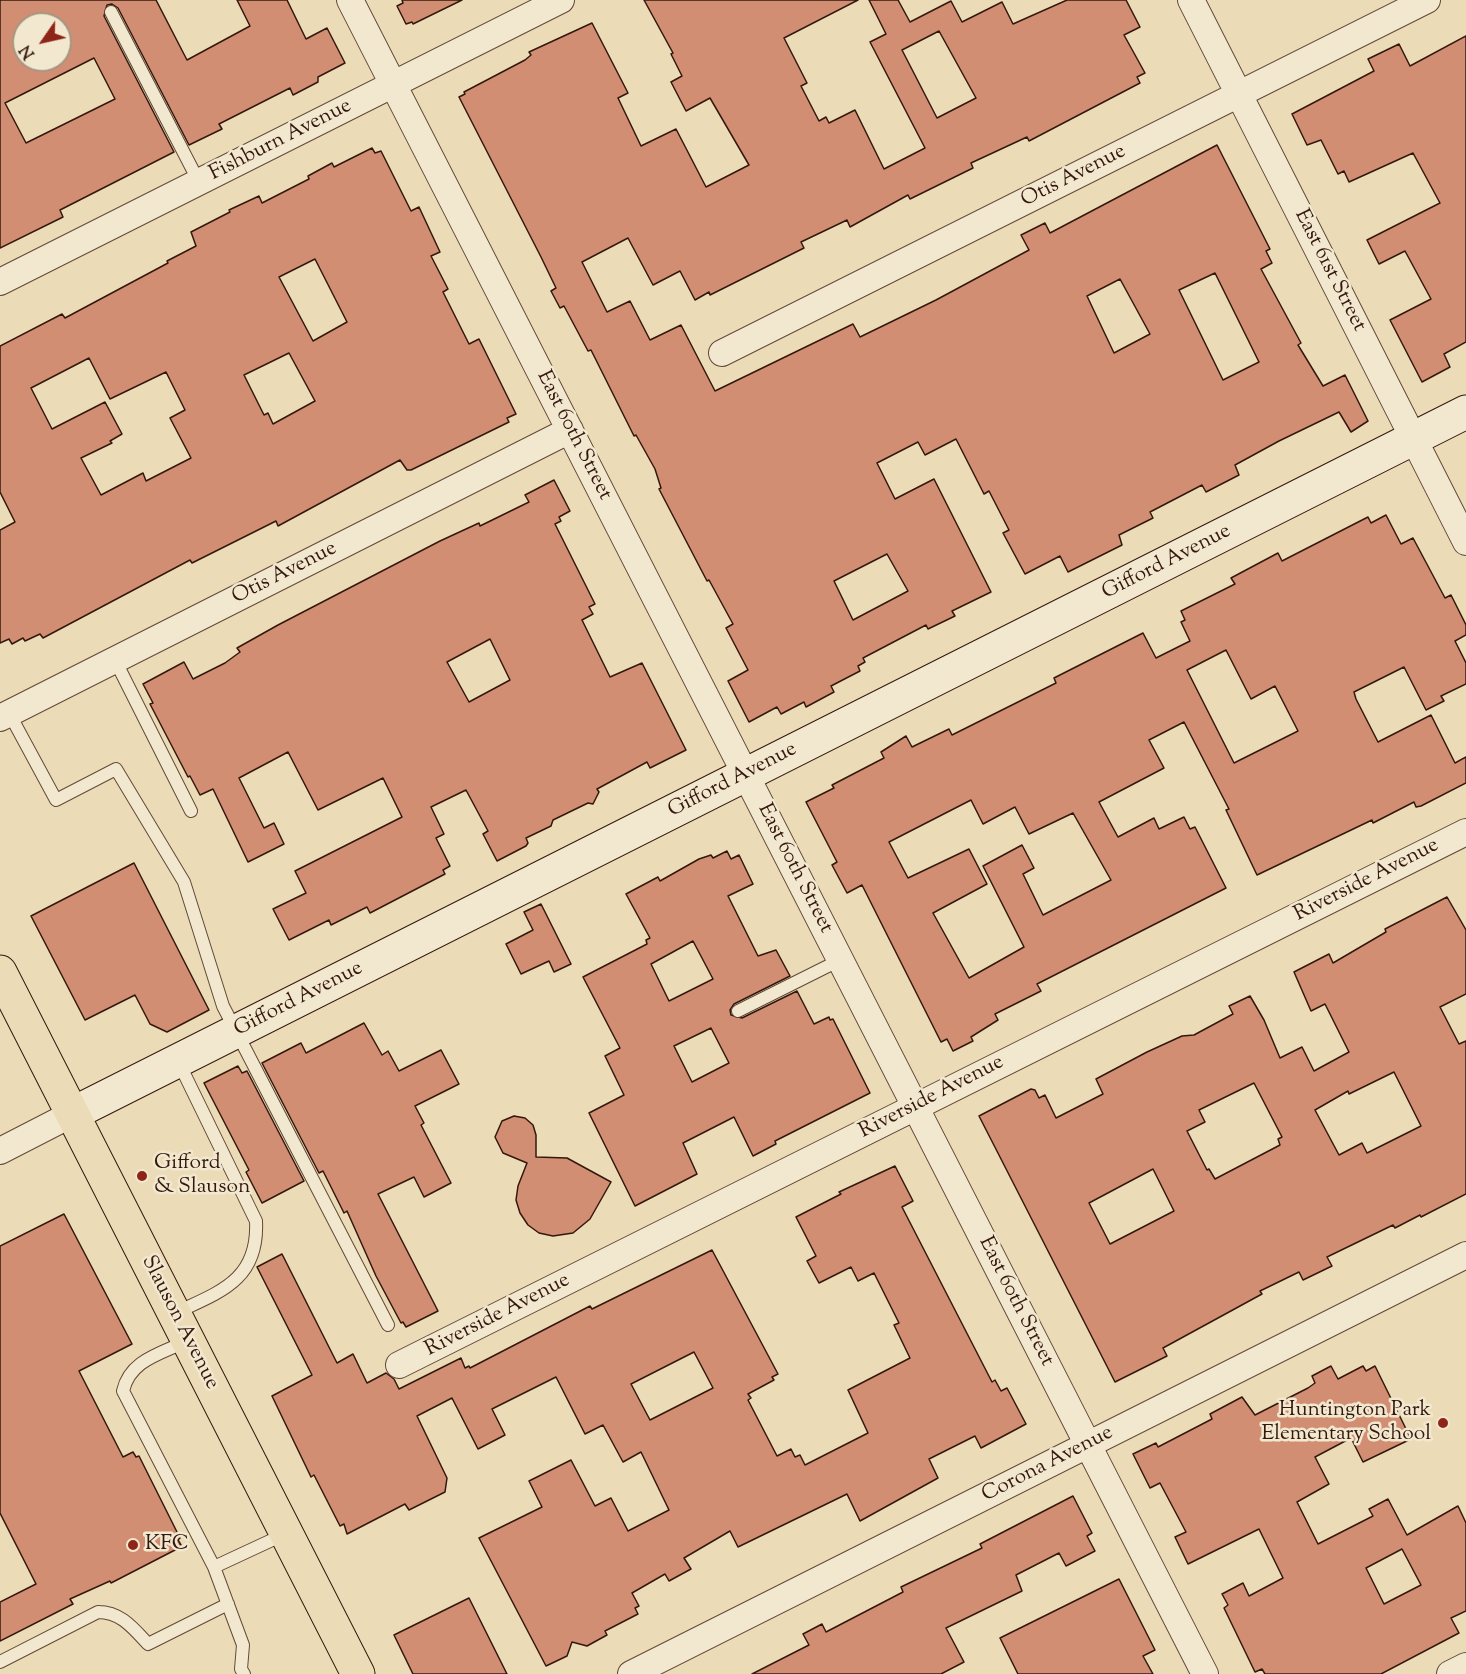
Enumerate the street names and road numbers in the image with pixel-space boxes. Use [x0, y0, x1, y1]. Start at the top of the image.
street label: Fishburn Avenue [206, 94, 356, 188]
street label: Otis Avenue [1018, 140, 1130, 214]
street label: East 61st Street [1287, 206, 1371, 336]
street label: East 60th Street [530, 367, 616, 505]
street label: Gifford Avenue [1098, 520, 1236, 606]
street label: Otis Avenue [229, 537, 341, 611]
street label: Gifford Avenue [664, 738, 802, 824]
street label: East 60th Street [751, 800, 837, 938]
street label: Riverside Avenue [1290, 834, 1444, 928]
street label: Gifford Avenue [230, 957, 368, 1043]
street label: Riverside Avenue [855, 1051, 1009, 1145]
street label: East 60th Street [972, 1233, 1058, 1371]
street label: Slauson Avenue [134, 1252, 224, 1394]
street label: Riverside Avenue [421, 1269, 575, 1363]
street label: Corona Avenue [978, 1421, 1118, 1509]

